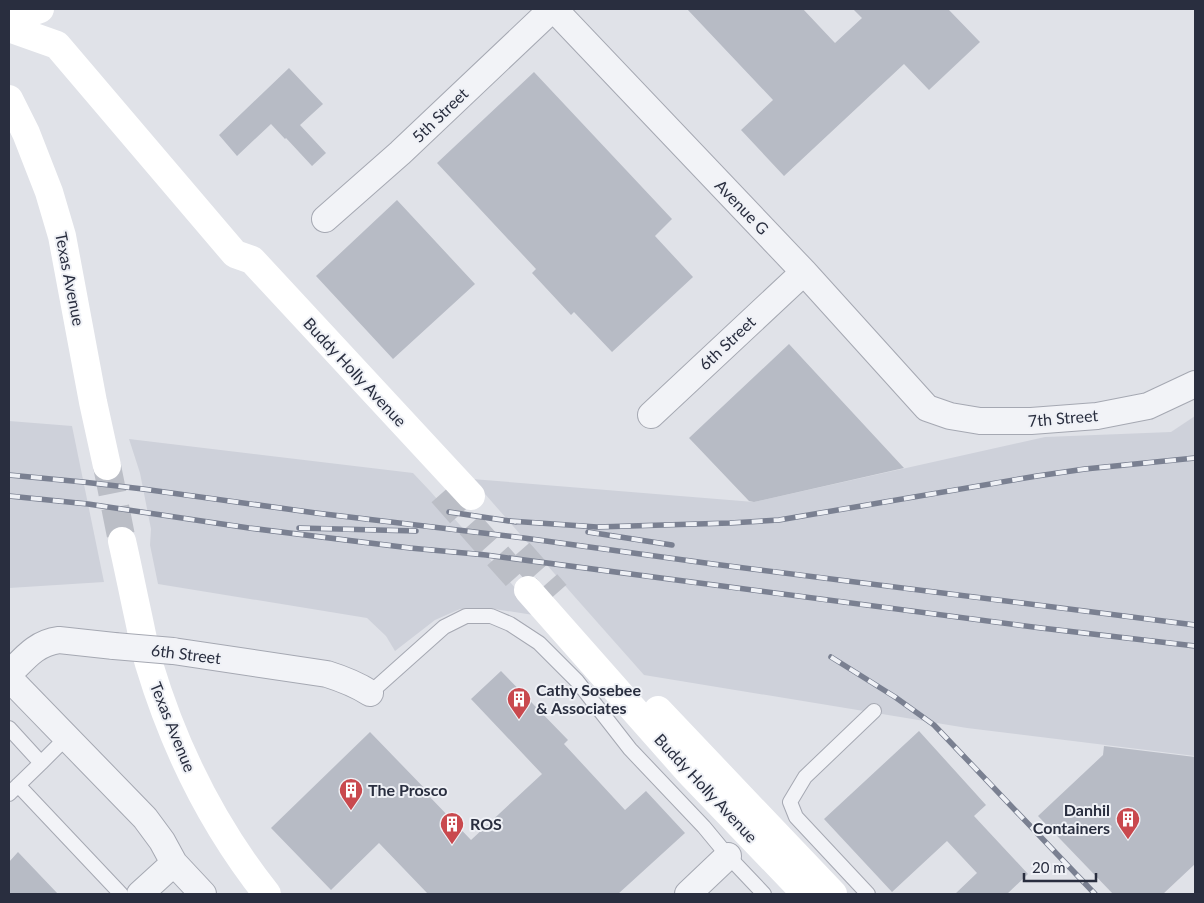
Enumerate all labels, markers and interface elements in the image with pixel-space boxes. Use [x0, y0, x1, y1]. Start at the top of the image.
street label: 5th Street [408, 83, 472, 146]
street label: Avenue G [712, 175, 773, 238]
street label: Texas Avenue [52, 230, 89, 327]
street label: 6th Street [695, 312, 759, 374]
street label: Buddy Holly Avenue [300, 313, 411, 430]
street label: 7th Street [1027, 405, 1099, 430]
street label: 6th Street [150, 640, 222, 667]
street label: Texas Avenue [147, 679, 200, 775]
place label: Cathy Sosebee & Associates [536, 680, 641, 717]
building icon: Cathy Sosebee & Associates [506, 686, 532, 720]
street label: Buddy Holly Avenue [651, 729, 762, 846]
building icon: The Prosco [338, 777, 364, 811]
place label: The Prosco [368, 780, 447, 799]
place label: Danhil Containers [1033, 800, 1110, 837]
building icon: Danhil Containers [1115, 806, 1141, 840]
building icon: ROS [439, 811, 465, 845]
place label: ROS [470, 814, 502, 833]
scale bar [1024, 850, 1096, 882]
text: 20 m [1032, 858, 1066, 876]

